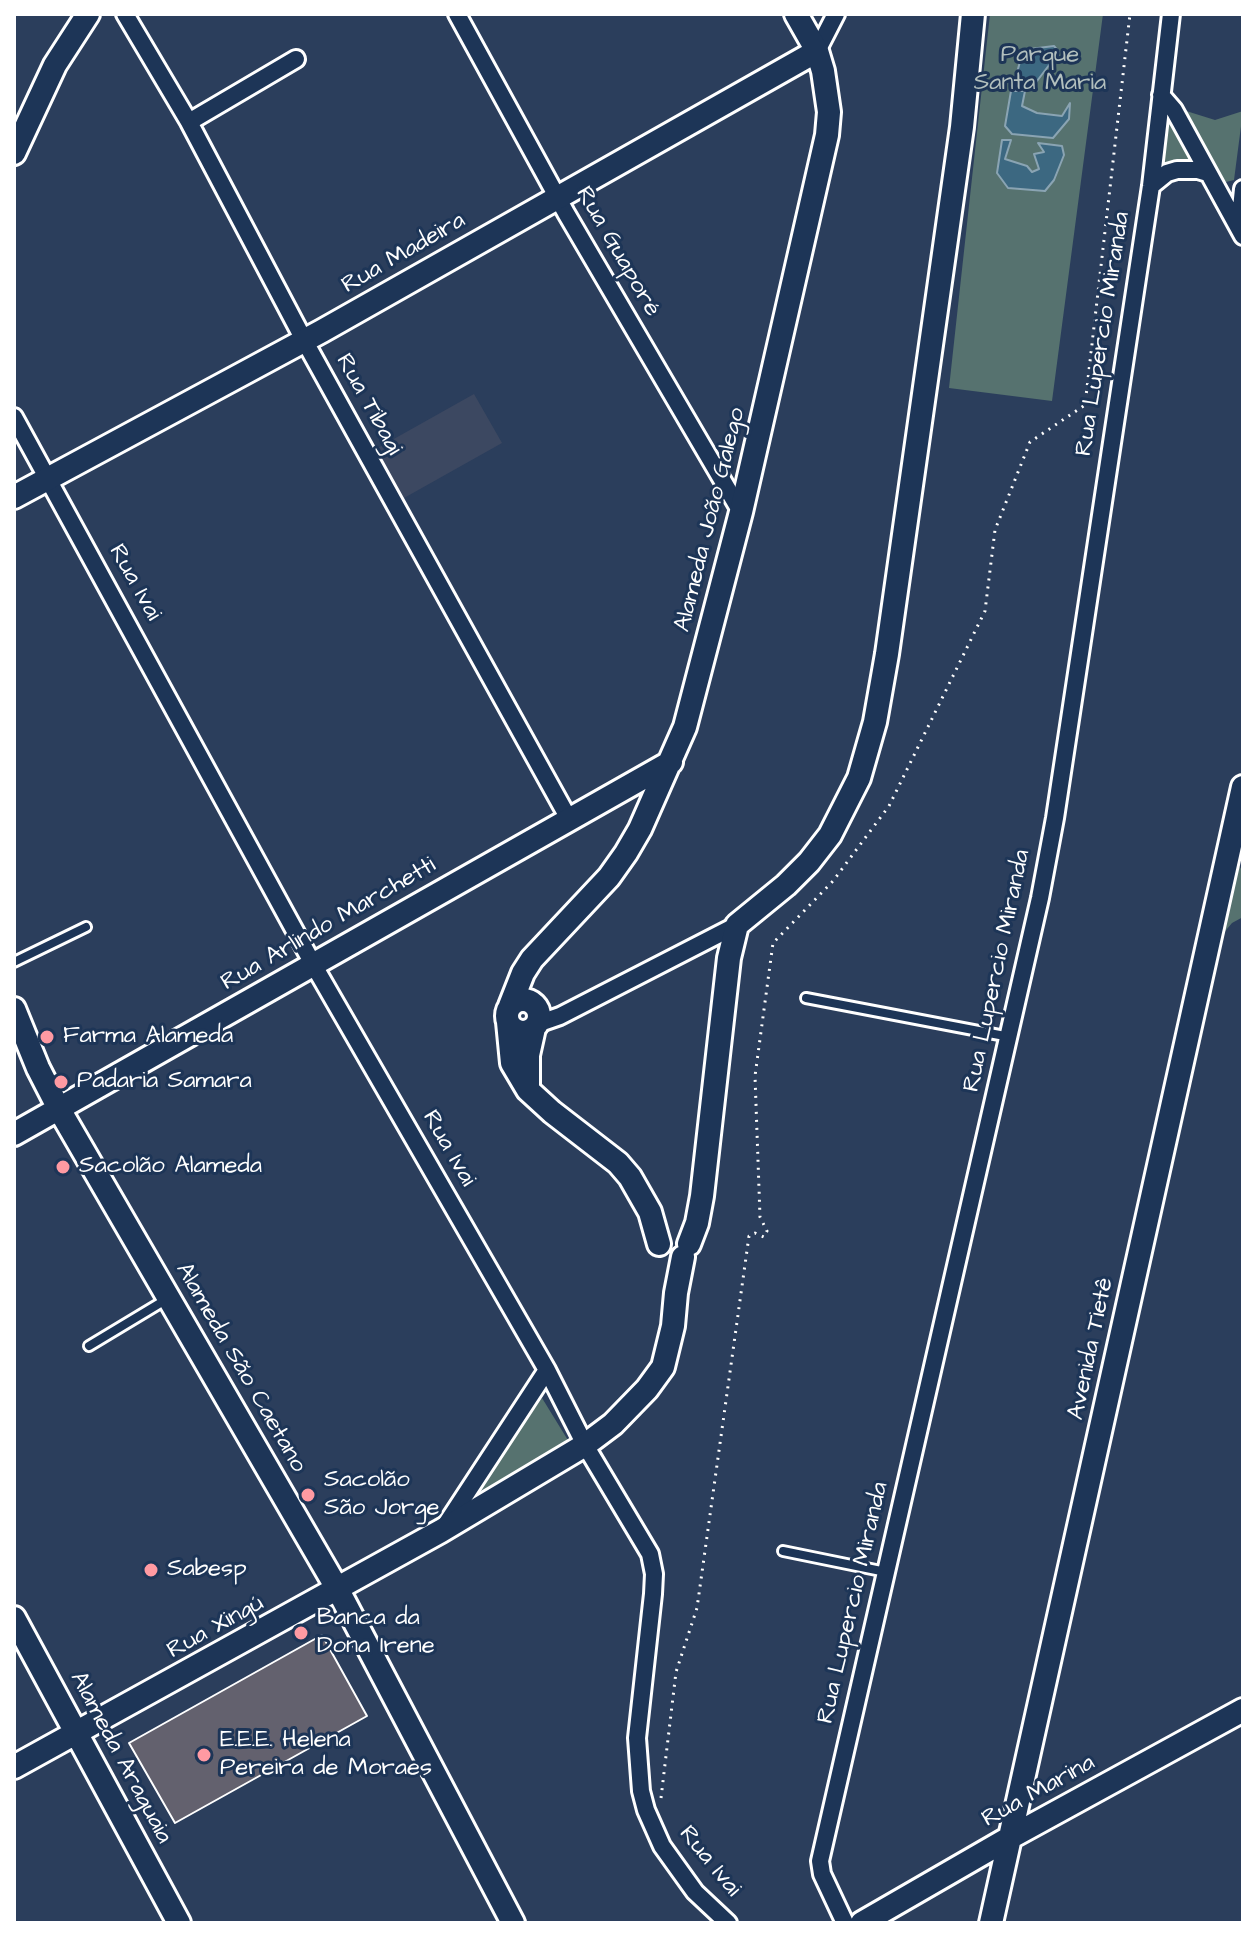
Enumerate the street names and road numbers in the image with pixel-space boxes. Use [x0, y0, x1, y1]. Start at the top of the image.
street label: Rua Guaporé [568, 182, 666, 322]
street label: Rua Madeira [337, 207, 471, 301]
street label: Rua Lupercio Miranda [1070, 210, 1138, 458]
street label: Rua Tibagi [328, 349, 408, 461]
street label: Alameda João Galego [669, 405, 753, 635]
street label: Rua Ivai [101, 540, 167, 626]
street label: Rua Lupercio Miranda [958, 847, 1038, 1095]
street label: Rua Arlindo Marchetti [217, 852, 441, 998]
street label: Rua Ivai [415, 1106, 481, 1192]
street label: Alameda São Caetano [168, 1258, 312, 1478]
street label: Avenida Tietê [1063, 1275, 1121, 1423]
street label: Rua Lupercio Miranda [812, 1479, 896, 1727]
street label: Rua Xingú [163, 1590, 269, 1666]
street label: Alameda Araguaia [63, 1667, 177, 1849]
street label: Rua Marina [978, 1749, 1100, 1835]
street label: Rua Ivai [672, 1821, 746, 1903]

